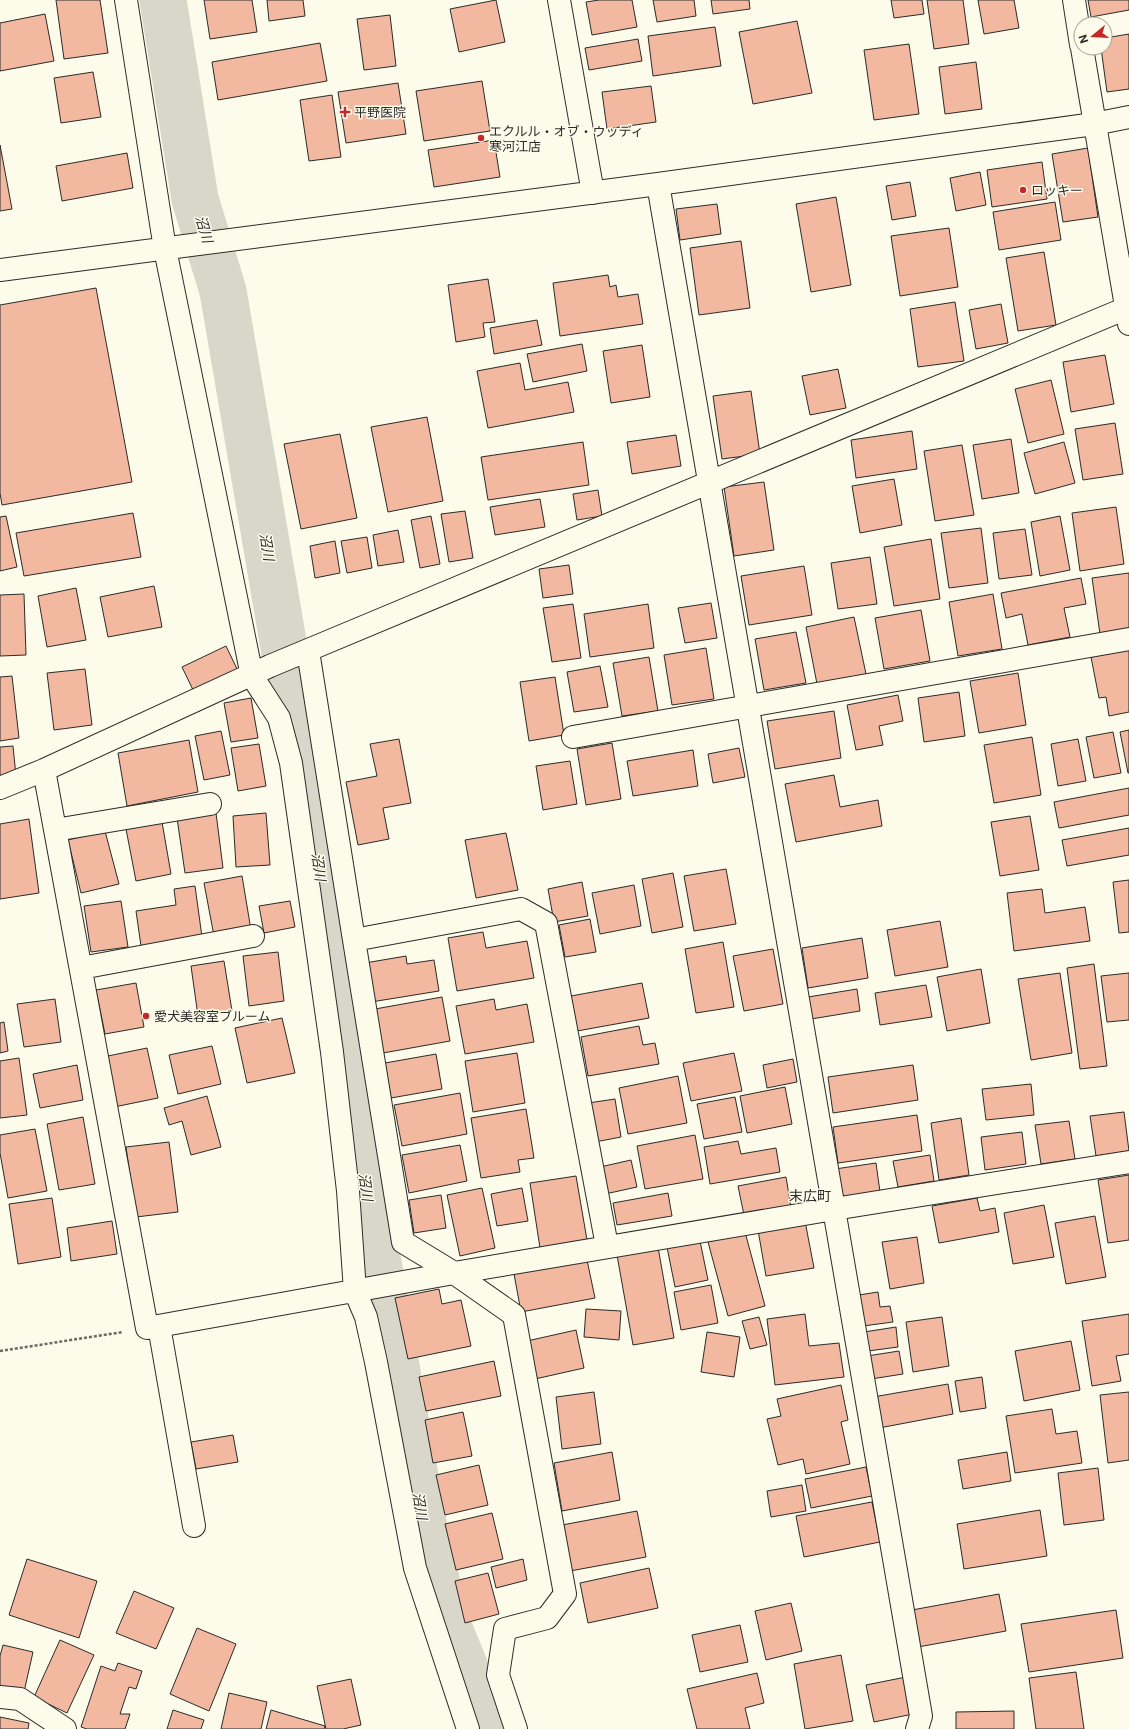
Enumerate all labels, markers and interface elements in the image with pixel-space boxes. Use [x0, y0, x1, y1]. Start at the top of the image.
north arrow [1073, 16, 1113, 56]
text: N [1076, 33, 1091, 45]
place label: 平野医院 [354, 104, 406, 120]
marker: 平野医院 [339, 106, 351, 118]
place label: エクルル・オブ・ウッディ 寒河江店 [489, 123, 644, 154]
marker: エクルル・オブ・ウッディ 寒河江店 [476, 133, 486, 143]
place label: ロッキー [1031, 182, 1083, 198]
marker: ロッキー [1018, 185, 1028, 195]
water label: 沼川 [192, 213, 217, 247]
water label: 沼川 [257, 532, 279, 564]
water label: 沼川 [309, 852, 330, 884]
place label: 愛犬美容室ブルーム [154, 1008, 271, 1024]
marker: 愛犬美容室ブルーム [141, 1011, 151, 1021]
water label: 沼川 [356, 1172, 377, 1204]
district label: 末広町 [789, 1187, 831, 1204]
water label: 沼川 [410, 1491, 432, 1523]

